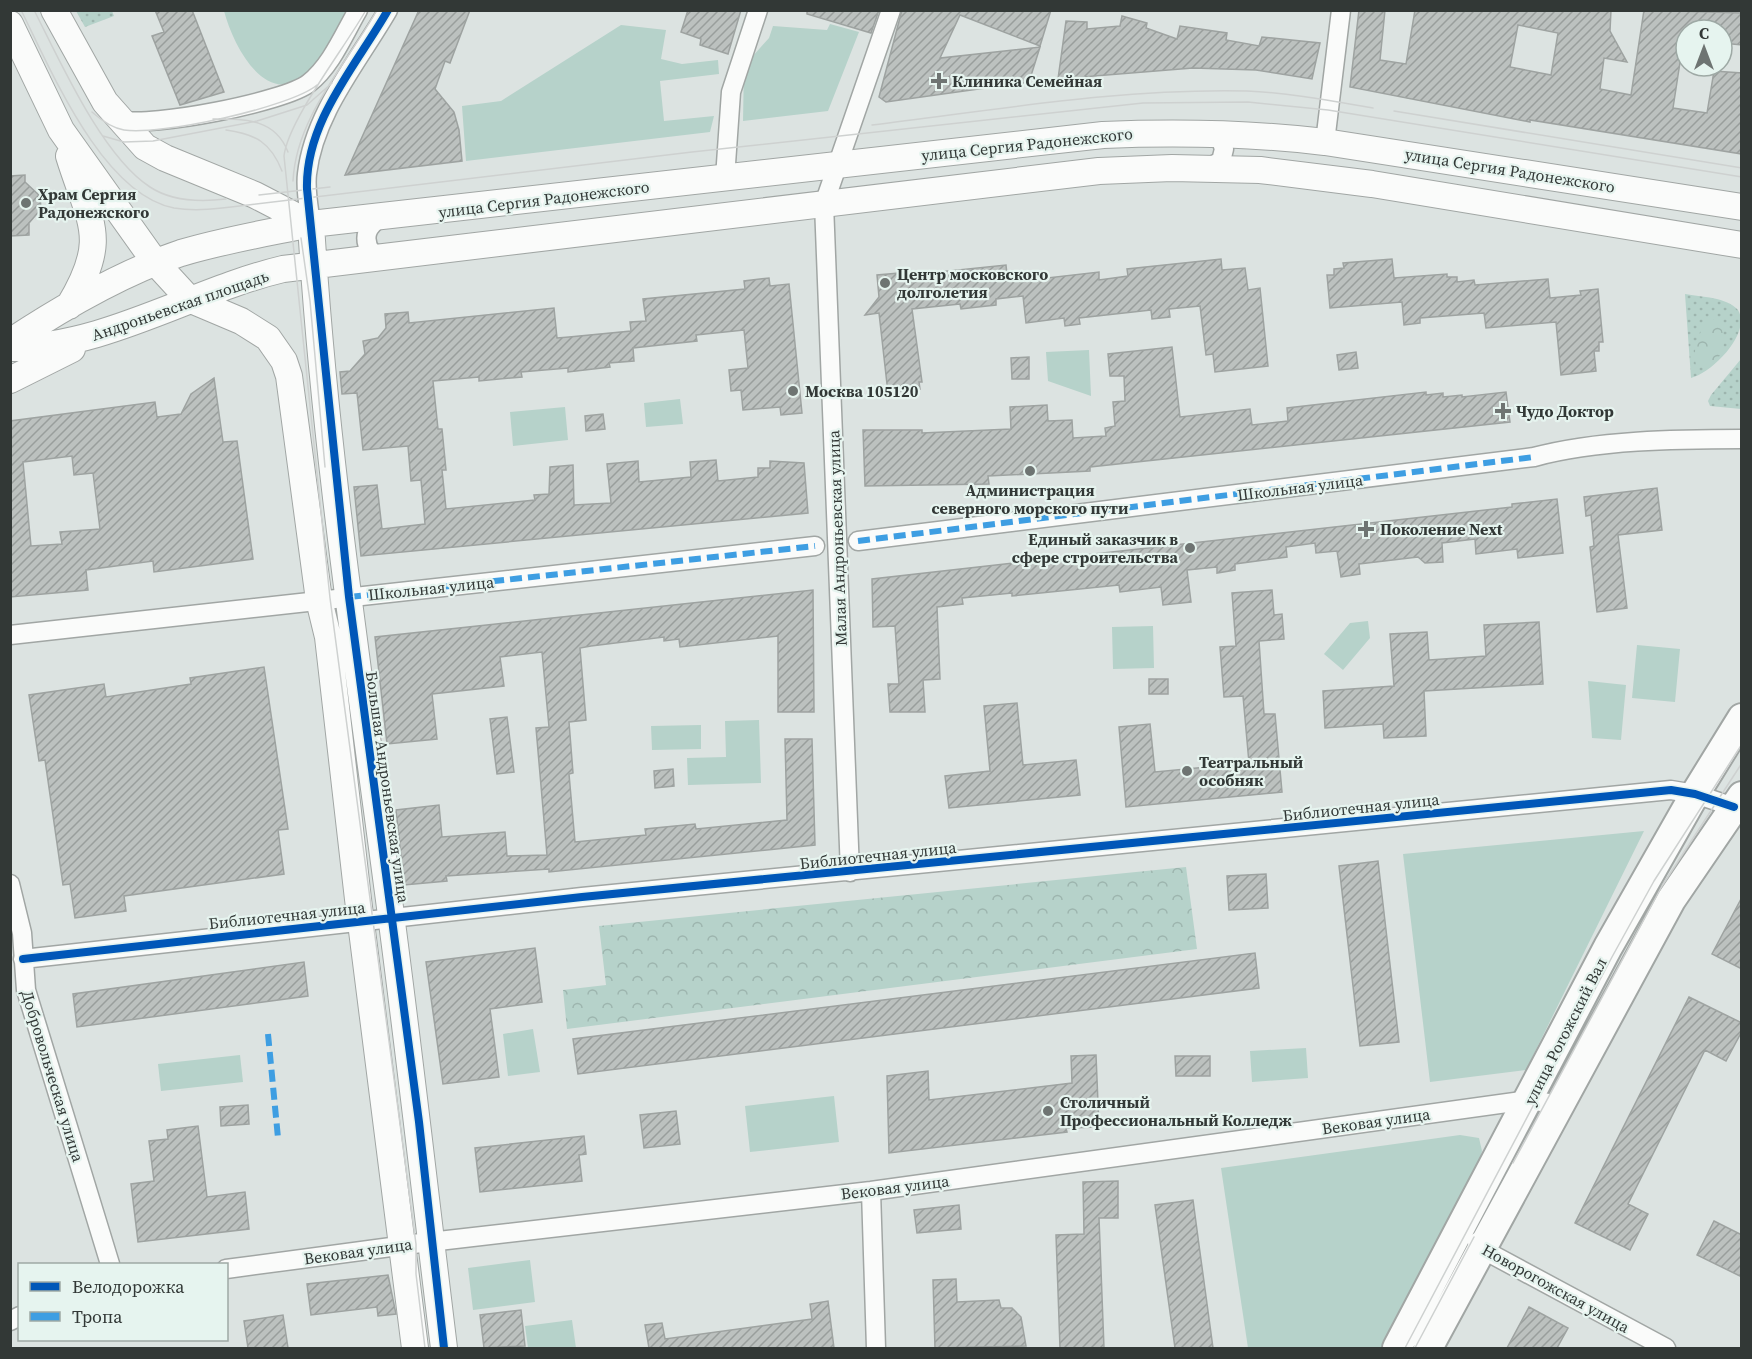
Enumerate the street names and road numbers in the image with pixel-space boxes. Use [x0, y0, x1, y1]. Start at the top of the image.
street label: улица Сергия Радонежского [920, 122, 1134, 166]
street label: улица Сергия Радонежского [1403, 143, 1617, 198]
street label: улица Сергия Радонежского [437, 175, 651, 223]
street label: Андроньевская площадь [89, 264, 271, 346]
street label: Малая Андроньевская улица [822, 429, 852, 646]
street label: Школьная улица [1236, 468, 1365, 506]
street label: Школьная улица [367, 570, 496, 606]
street label: Большая Андроньевская улица [361, 670, 415, 905]
street label: Библиотечная улица [1282, 788, 1441, 826]
street label: Библиотечная улица [799, 836, 958, 874]
street label: Библиотечная улица [208, 896, 367, 934]
street label: улица Рогожский Вал [1518, 954, 1612, 1108]
street label: Добровольческая улица [16, 987, 90, 1165]
street label: Вековая улица [1320, 1102, 1432, 1139]
street label: Вековая улица [839, 1169, 951, 1205]
street label: Вековая улица [302, 1232, 414, 1269]
street label: Новорогожская улица [1478, 1238, 1634, 1338]

